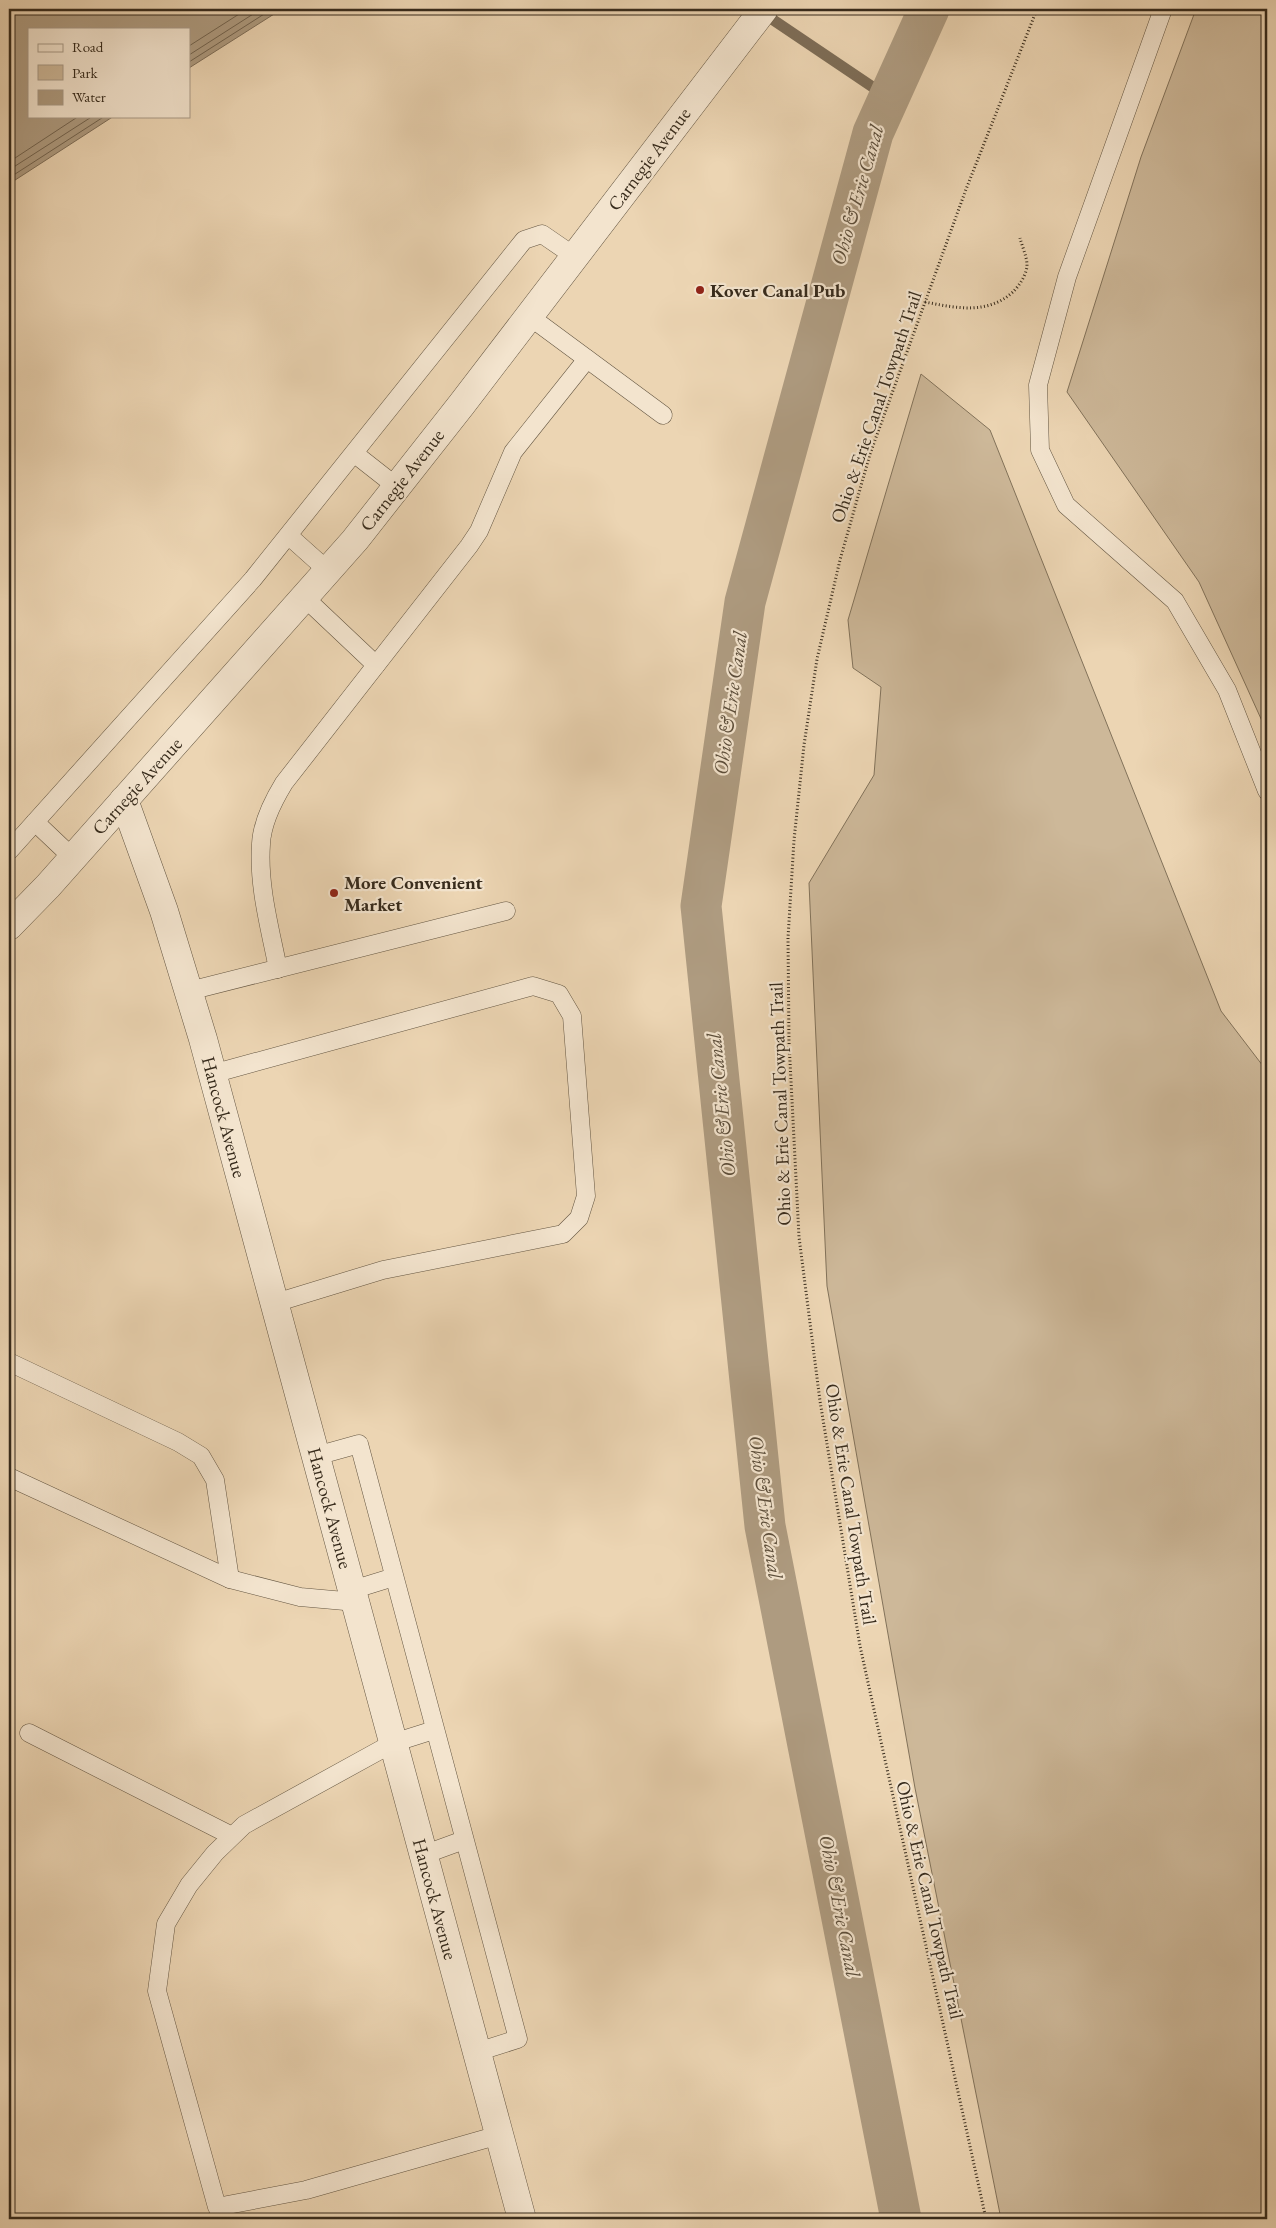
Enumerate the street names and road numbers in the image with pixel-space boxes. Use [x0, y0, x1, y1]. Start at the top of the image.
street label: Carnegie Avenue [602, 102, 696, 216]
street label: Ohio & Erie Canal Towpath Trail [825, 287, 928, 526]
street label: Carnegie Avenue [354, 424, 450, 536]
street label: Carnegie Avenue [86, 732, 188, 840]
street label: Ohio & Erie Canal Towpath Trail [763, 981, 797, 1226]
street label: Hancock Avenue [196, 1054, 252, 1180]
street label: Ohio & Erie Canal Towpath Trail [820, 1382, 882, 1627]
street label: Hancock Avenue [302, 1445, 358, 1571]
street label: Ohio & Erie Canal Towpath Trail [890, 1778, 970, 2022]
street label: Hancock Avenue [407, 1836, 463, 1962]

